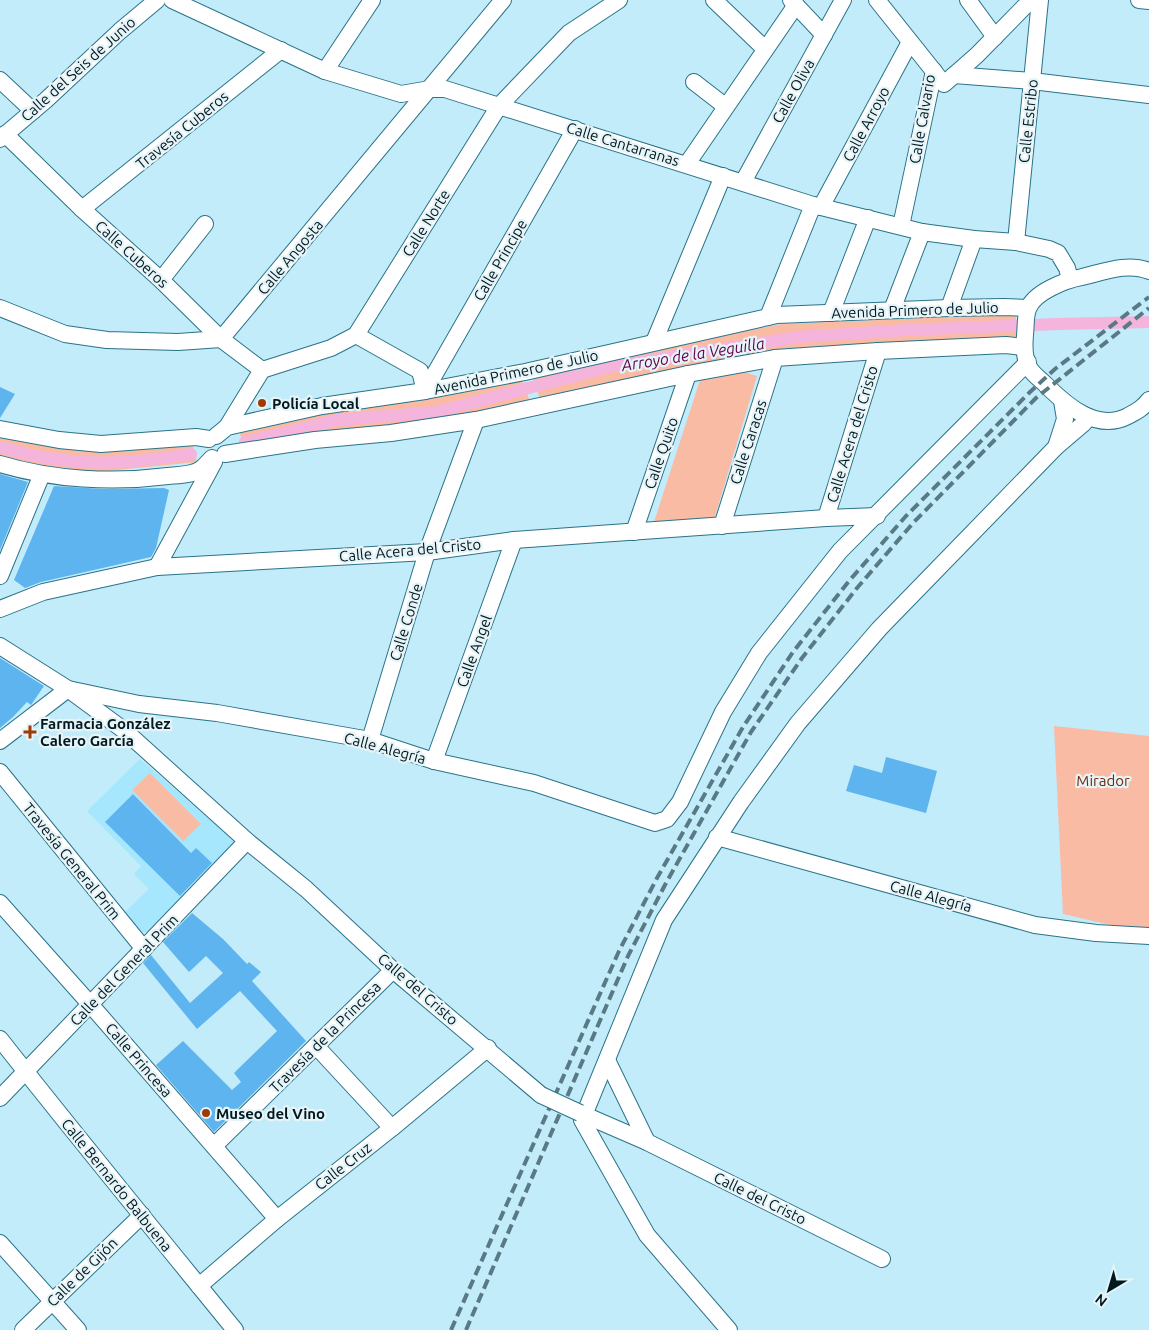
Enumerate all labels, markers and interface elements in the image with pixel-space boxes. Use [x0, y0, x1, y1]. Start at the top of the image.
street label: Calle del Seis de Junio [17, 13, 139, 125]
street label: Calle Oliva [768, 56, 818, 126]
street label: Calle Calvario [906, 73, 938, 165]
street label: Calle Estribo [1015, 78, 1041, 164]
street label: Calle Arroyo [839, 84, 893, 164]
street label: Travesía Cuberos [132, 88, 232, 172]
street label: Calle Cantarranas [564, 119, 682, 169]
street label: Calle Norte [399, 186, 453, 260]
street label: Calle Angosta [254, 216, 326, 298]
street label: Calle Principe [470, 216, 530, 304]
street label: Calle Cuberos [92, 217, 172, 291]
street label: Avenida Primero de Julio [831, 299, 999, 321]
water label: Arroyo de la Veguilla [619, 334, 766, 374]
street label: Avenida Primero de Julio [432, 346, 600, 398]
street label: Calle Acera del Cristo [823, 363, 881, 505]
place label: Policía Local [272, 395, 360, 412]
marker: Policía Local [256, 397, 268, 409]
street label: Calle Caracas [726, 398, 770, 486]
street label: Calle Quito [641, 415, 681, 491]
street label: Calle Acera del Cristo [338, 535, 482, 565]
street label: Calle Conde [386, 581, 426, 663]
street label: Calle Angel [453, 612, 495, 689]
place label: Farmacia González Calero García [40, 715, 171, 749]
marker: Farmacia González Calero García [24, 726, 36, 738]
street label: Calle Alegría [342, 729, 428, 767]
park label: Mirador [1076, 772, 1130, 789]
street label: Travesía General Prim [20, 799, 124, 923]
street label: Calle Alegría [888, 877, 974, 915]
street label: Calle del General Prim [66, 911, 182, 1029]
street label: Calle del Cristo [374, 950, 462, 1028]
street label: Travesía de la Princesa [266, 978, 384, 1096]
street label: Calle Princesa [102, 1019, 176, 1101]
place label: Museo del Vino [216, 1105, 325, 1122]
marker: Museo del Vino [200, 1107, 212, 1119]
street label: Calle Bernardo Balbuena [58, 1115, 176, 1255]
street label: Calle Cruz [311, 1139, 375, 1193]
street label: Calle del Cristo [711, 1168, 809, 1228]
street label: Calle de Gijón [43, 1234, 121, 1310]
north arrow [1084, 1265, 1134, 1315]
text: N [1092, 1291, 1110, 1310]

